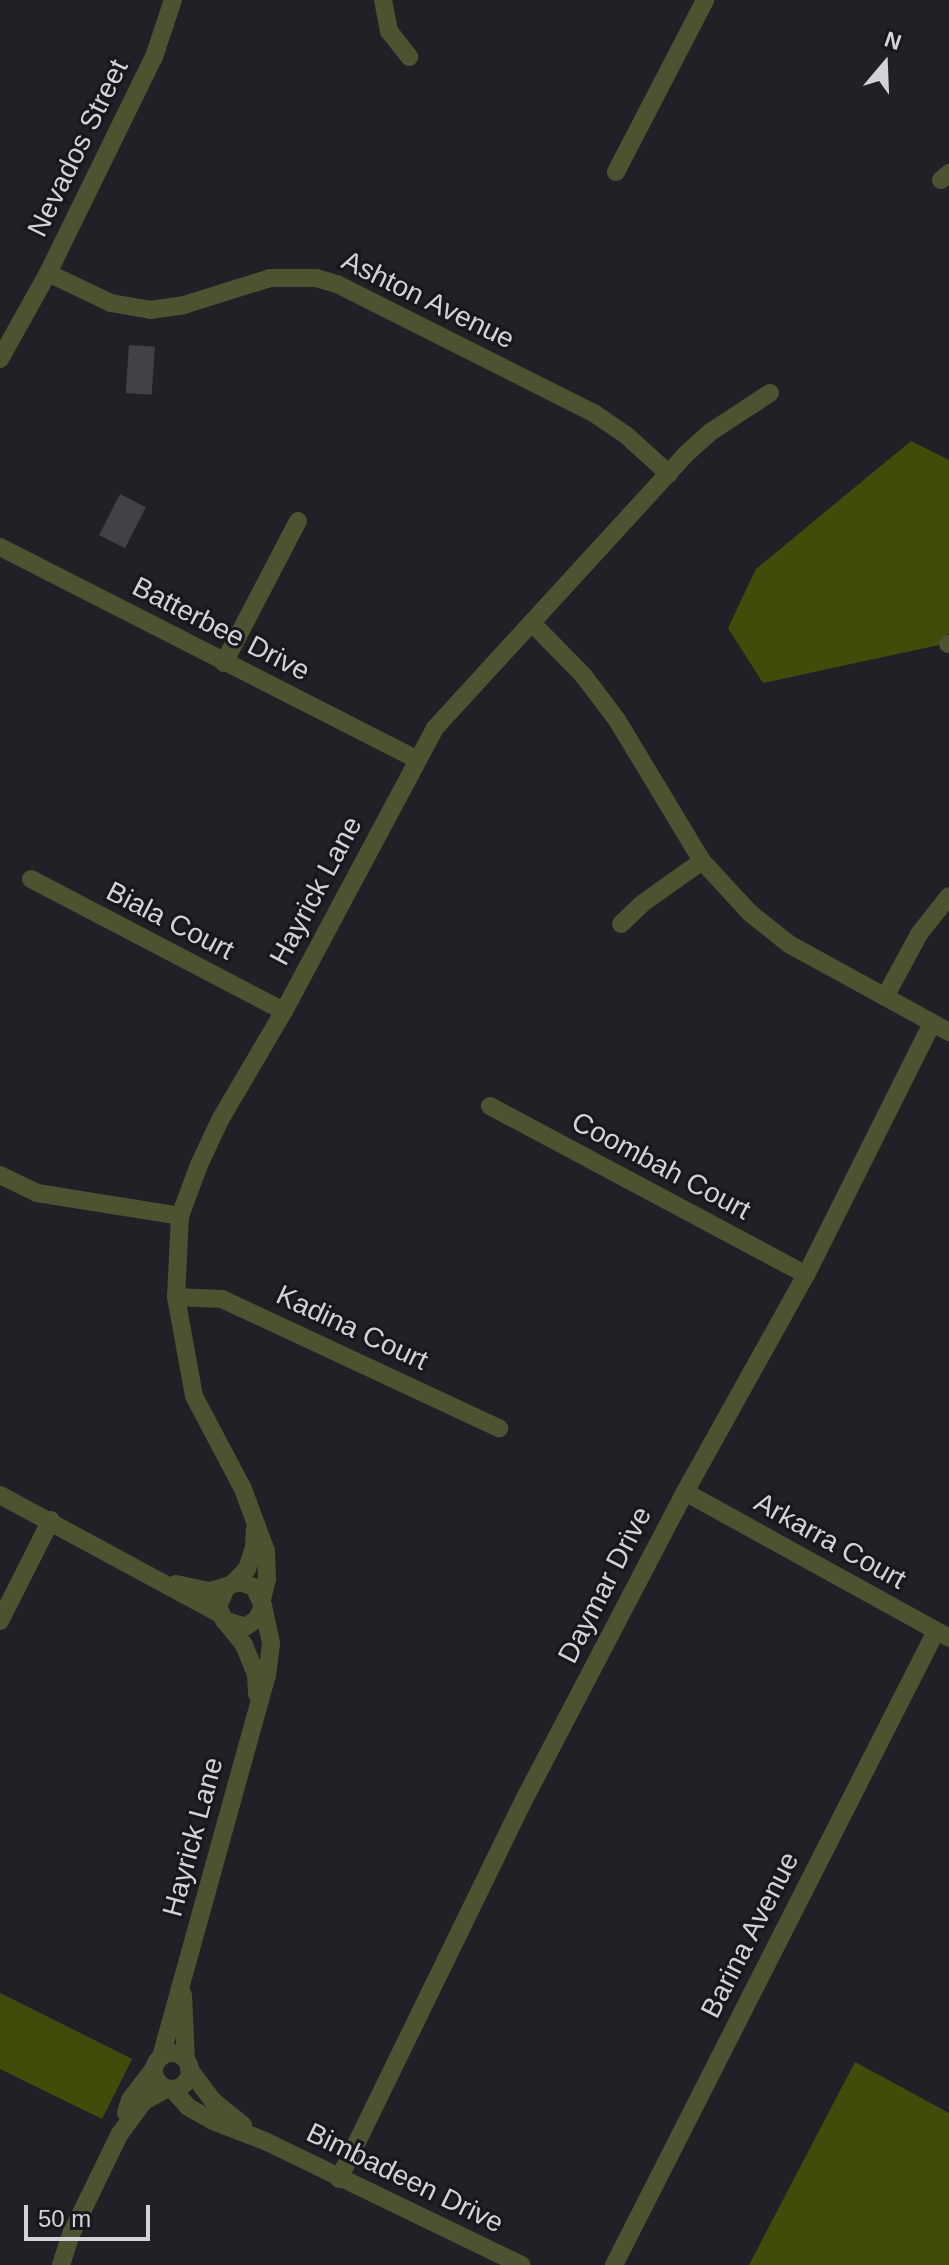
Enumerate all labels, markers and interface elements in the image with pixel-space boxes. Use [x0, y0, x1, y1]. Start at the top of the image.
north arrow [845, 24, 925, 104]
text: N [881, 26, 905, 55]
street label: Nevados Street [21, 54, 135, 242]
street label: Ashton Avenue [336, 243, 520, 357]
street label: Batterbee Drive [127, 570, 315, 688]
street label: Hayrick Lane [263, 811, 369, 971]
street label: Biala Court [101, 875, 239, 967]
street label: Coombah Court [566, 1105, 756, 1227]
street label: Kadina Court [271, 1278, 433, 1378]
street label: Arkarra Court [748, 1486, 912, 1596]
street label: Daymar Drive [551, 1501, 659, 1669]
street label: Hayrick Lane [156, 1754, 230, 1920]
street label: Barina Avenue [693, 1846, 807, 2024]
street label: Bimbadeen Drive [301, 2116, 509, 2240]
scale bar [28, 2189, 154, 2239]
text: 50 m [38, 2205, 91, 2232]

